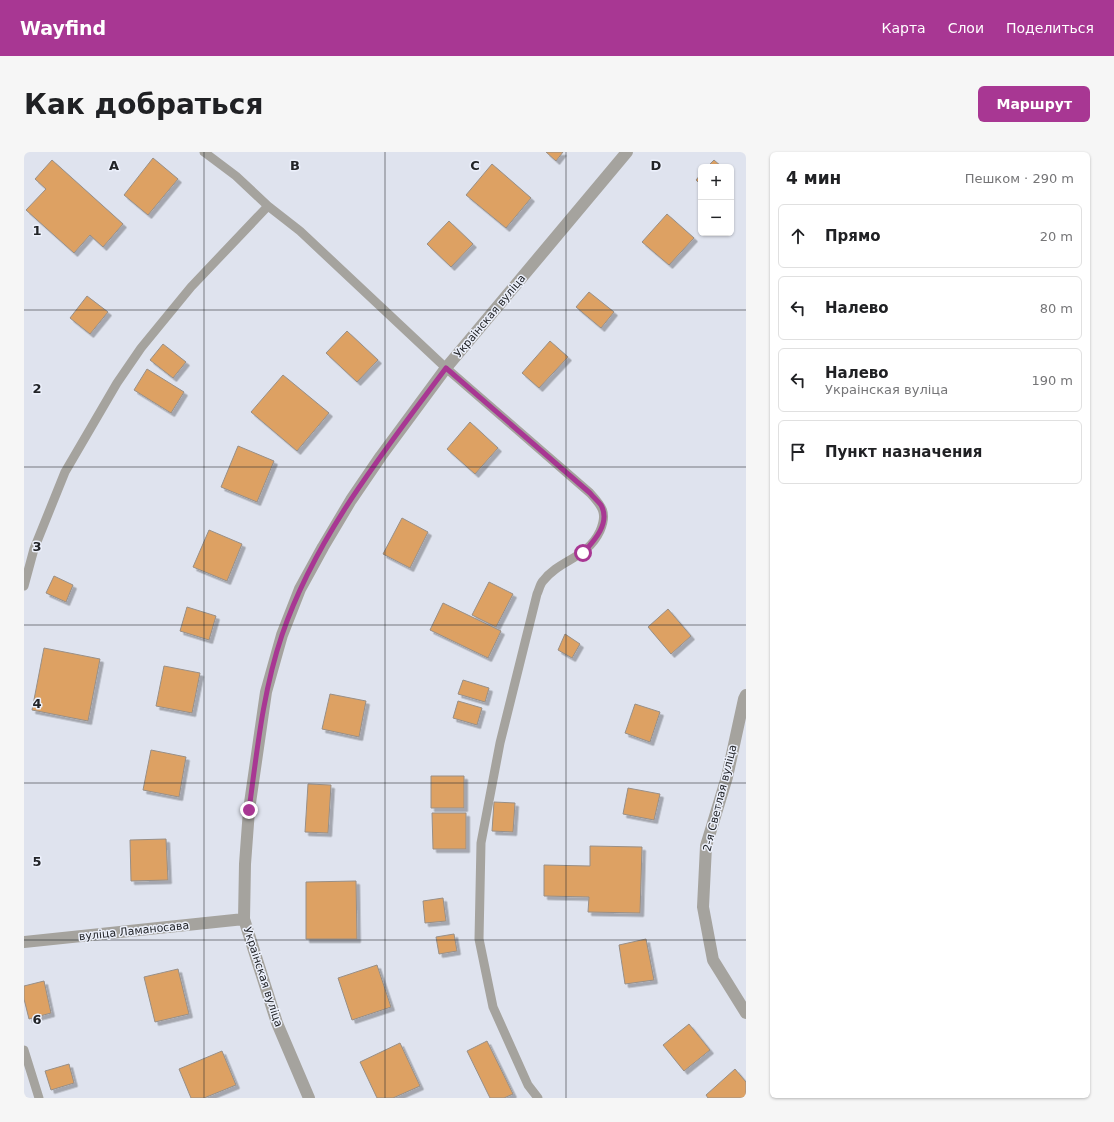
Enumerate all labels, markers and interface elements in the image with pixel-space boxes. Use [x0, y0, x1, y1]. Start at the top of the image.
text: Wayfind [20, 17, 106, 39]
text: Карта [882, 20, 926, 36]
text: Слои [948, 20, 984, 36]
text: Поделиться [1006, 20, 1094, 36]
button: Маршрут [978, 86, 1090, 122]
text: Как добраться [24, 88, 263, 121]
text: A [109, 158, 119, 173]
text: B [290, 158, 300, 173]
text: C [470, 158, 480, 173]
text: D [651, 158, 662, 173]
map controls [698, 164, 734, 236]
button: + [698, 164, 734, 200]
text: 4 мин [786, 168, 841, 188]
text: Пешком · 290 m [965, 171, 1074, 186]
button: − [698, 200, 734, 236]
text: 1 [32, 223, 42, 238]
icon: ahead [787, 225, 809, 247]
text: Прямо [825, 227, 881, 245]
text: 20 m [1040, 229, 1073, 244]
street label: Украінская вуліца [452, 272, 528, 360]
icon: left [787, 297, 809, 319]
text: Налево [825, 299, 889, 317]
text: 80 m [1040, 301, 1073, 316]
text: Налево [825, 364, 889, 382]
icon: left [787, 369, 809, 391]
text: 190 m [1031, 373, 1073, 388]
text: 2 [32, 381, 42, 396]
text: Украінская вуліца [825, 382, 948, 397]
icon: arrive [787, 441, 809, 463]
text: Пункт назначения [825, 443, 982, 461]
text: 3 [32, 539, 42, 554]
route start [574, 544, 592, 562]
text: 4 [32, 696, 42, 711]
street label: 2-я Светлая вуліца [700, 743, 740, 853]
route end [240, 801, 258, 819]
text: 5 [32, 854, 42, 869]
street label: вуліца Ламаносава [78, 919, 190, 943]
street label: Украінская вуліца [241, 925, 285, 1029]
text: 6 [32, 1012, 42, 1027]

